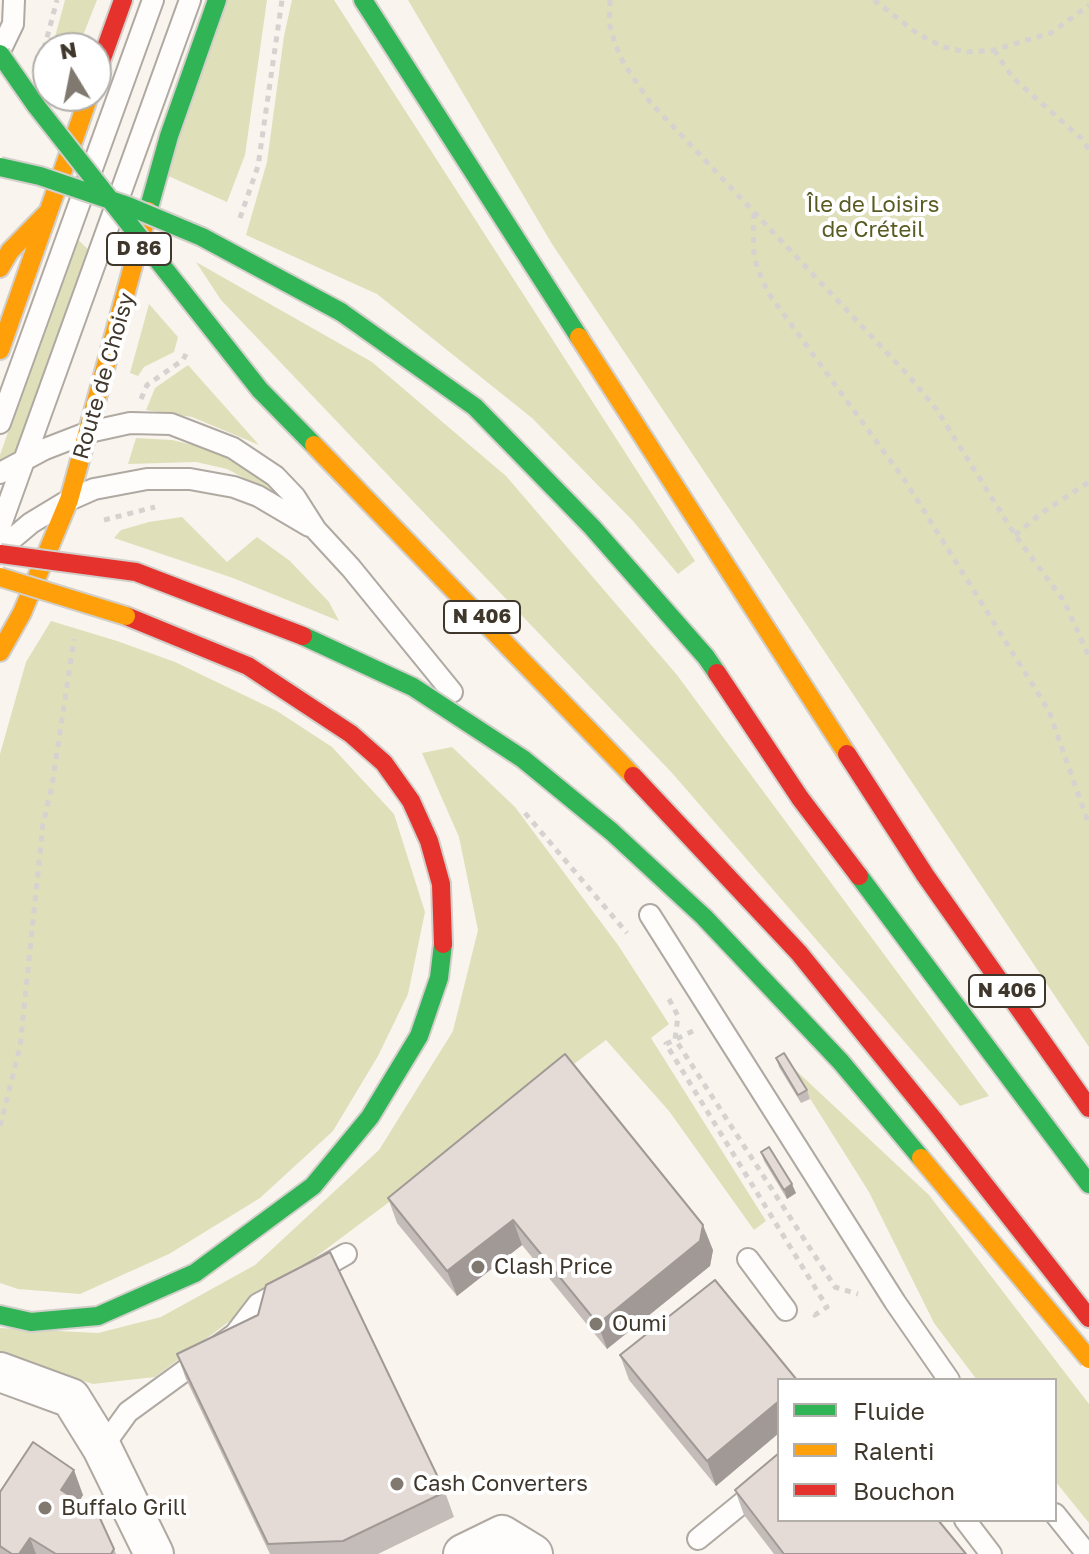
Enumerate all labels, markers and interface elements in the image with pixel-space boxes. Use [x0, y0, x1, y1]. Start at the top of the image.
north arrow [32, 32, 112, 112]
text: N [58, 35, 79, 65]
park label: Île de Loisirs de Créteil [807, 192, 939, 244]
road number: D 86 [107, 233, 171, 265]
street label: Route de Choisy [68, 290, 140, 462]
road number: N 406 [444, 601, 520, 633]
road number: N 406 [969, 975, 1045, 1007]
place label: Clash Price [494, 1254, 613, 1280]
marker: Clash Price [469, 1258, 487, 1276]
place label: Oumi [612, 1311, 667, 1337]
marker: Oumi [587, 1315, 605, 1333]
legend [777, 1378, 1057, 1522]
text: Fluide [853, 1396, 925, 1425]
text: Ralenti [853, 1436, 935, 1465]
place label: Cash Converters [413, 1471, 588, 1497]
marker: Cash Converters [388, 1475, 406, 1493]
text: Bouchon [853, 1476, 955, 1505]
place label: Buffalo Grill [61, 1495, 187, 1521]
marker: Buffalo Grill [36, 1499, 54, 1517]

